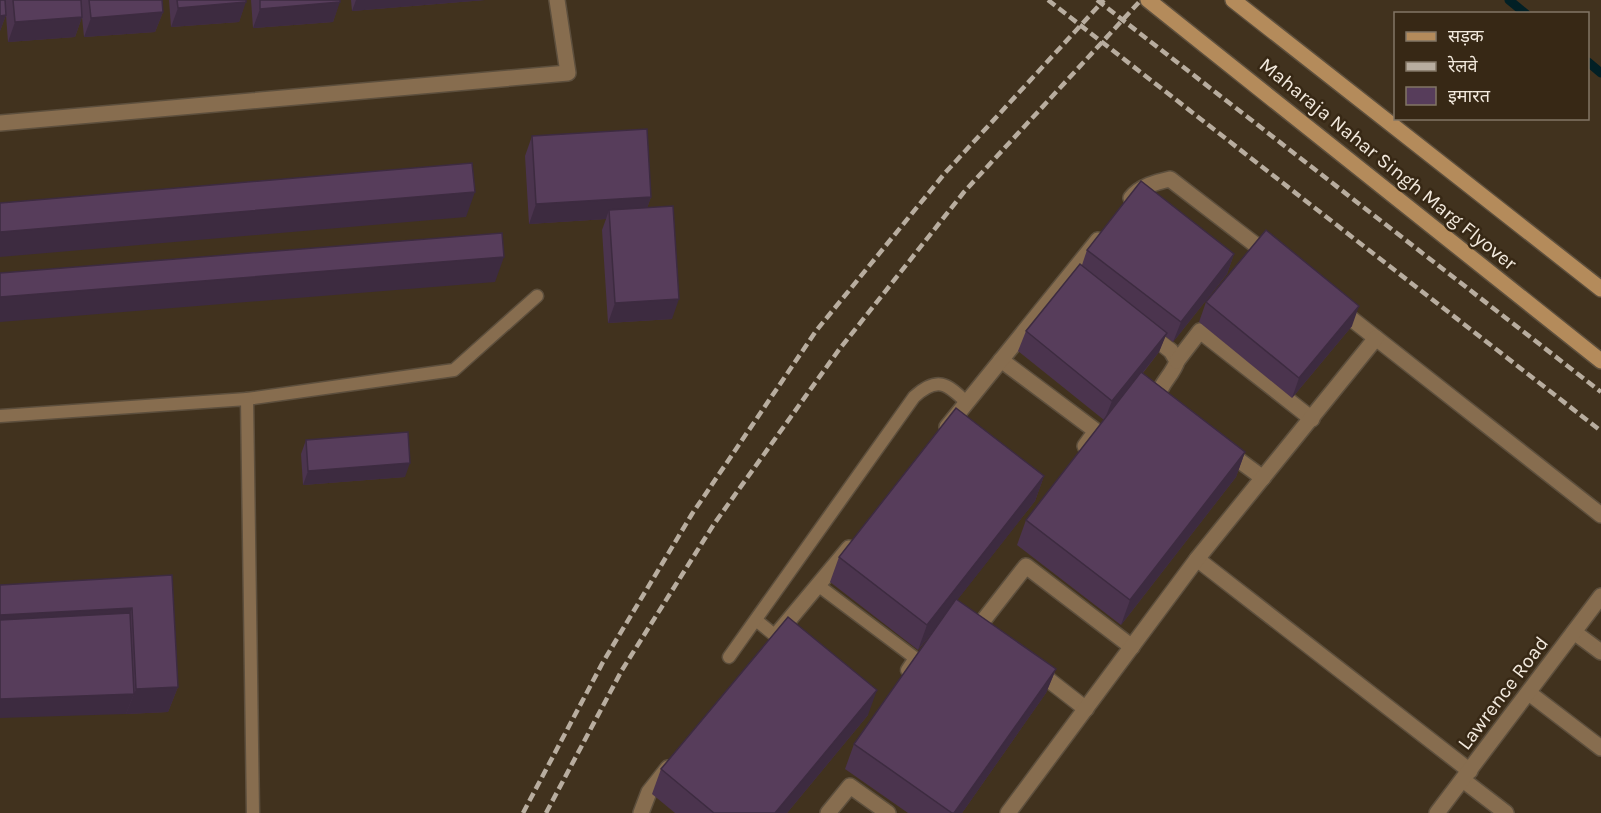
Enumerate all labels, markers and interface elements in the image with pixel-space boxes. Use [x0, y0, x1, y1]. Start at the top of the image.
legend [1394, 12, 1589, 120]
text: सड़क [1448, 25, 1485, 47]
street label: Maharaja Nahar Singh Marg Flyover [1255, 53, 1522, 275]
text: रेलवे [1447, 55, 1479, 77]
text: इमारत [1448, 85, 1491, 107]
street label: Lawrence Road [1453, 632, 1553, 754]

